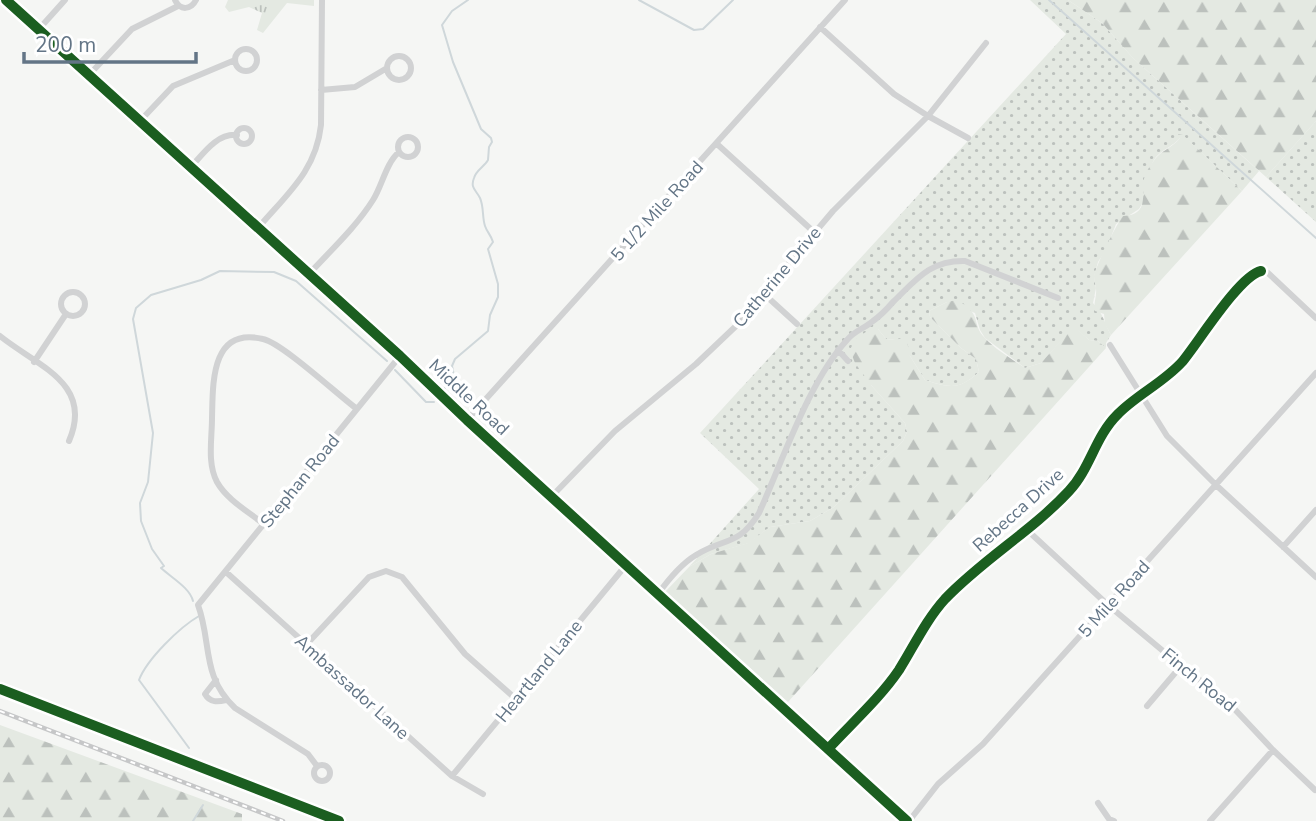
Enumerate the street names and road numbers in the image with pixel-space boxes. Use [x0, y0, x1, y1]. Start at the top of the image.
street label: 5 1/2 Mile Road [605, 156, 709, 266]
street label: Catherine Drive [728, 221, 826, 333]
street label: Middle Road [424, 353, 514, 441]
street label: Stephan Road [255, 429, 345, 533]
street label: Rebecca Drive [967, 463, 1069, 557]
street label: 5 Mile Road [1073, 555, 1155, 643]
street label: Heartland Lane [490, 615, 588, 727]
street label: Ambassador Lane [290, 629, 414, 745]
street label: Finch Road [1157, 643, 1241, 717]

